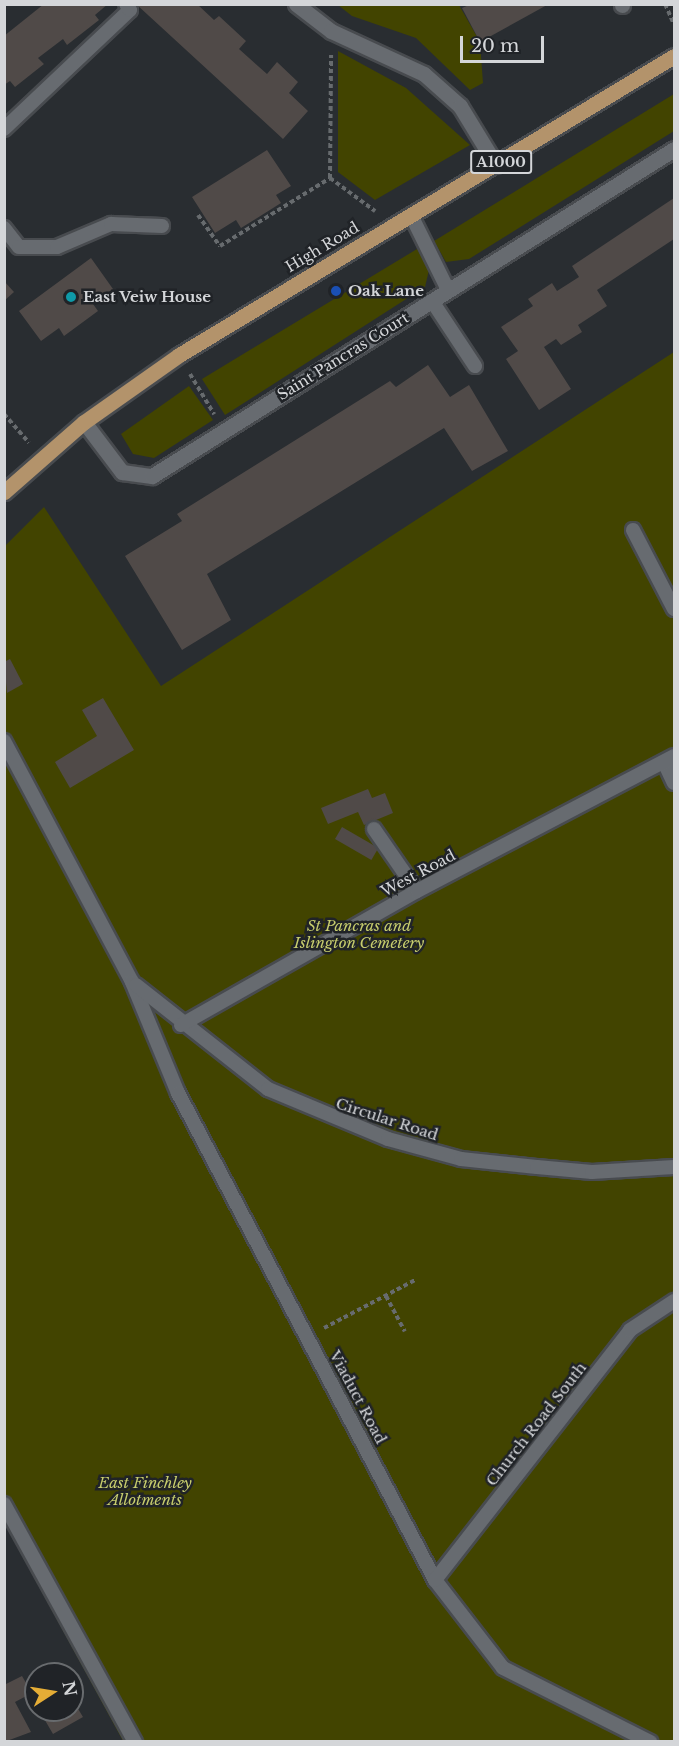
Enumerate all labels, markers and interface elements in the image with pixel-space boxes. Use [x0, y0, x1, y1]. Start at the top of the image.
scale bar [463, 24, 547, 62]
text: 20 m [471, 35, 519, 57]
road number: A1000 [470, 151, 532, 173]
street label: High Road [282, 218, 362, 276]
place label: Oak Lane [348, 282, 424, 300]
marker: Oak Lane [329, 284, 343, 298]
place label: East Veiw House [83, 288, 212, 306]
marker: East Veiw House [64, 290, 78, 304]
street label: Saint Pancras Court [274, 308, 412, 404]
street label: West Road [378, 846, 458, 900]
park label: St Pancras and Islington Cemetery [294, 916, 424, 951]
street label: Circular Road [333, 1094, 441, 1144]
street label: Viaduct Road [326, 1347, 390, 1447]
street label: Church Road South [482, 1359, 590, 1489]
park label: East Finchley Allotments [98, 1473, 192, 1508]
north arrow [24, 1662, 84, 1722]
text: N [58, 1679, 81, 1698]

